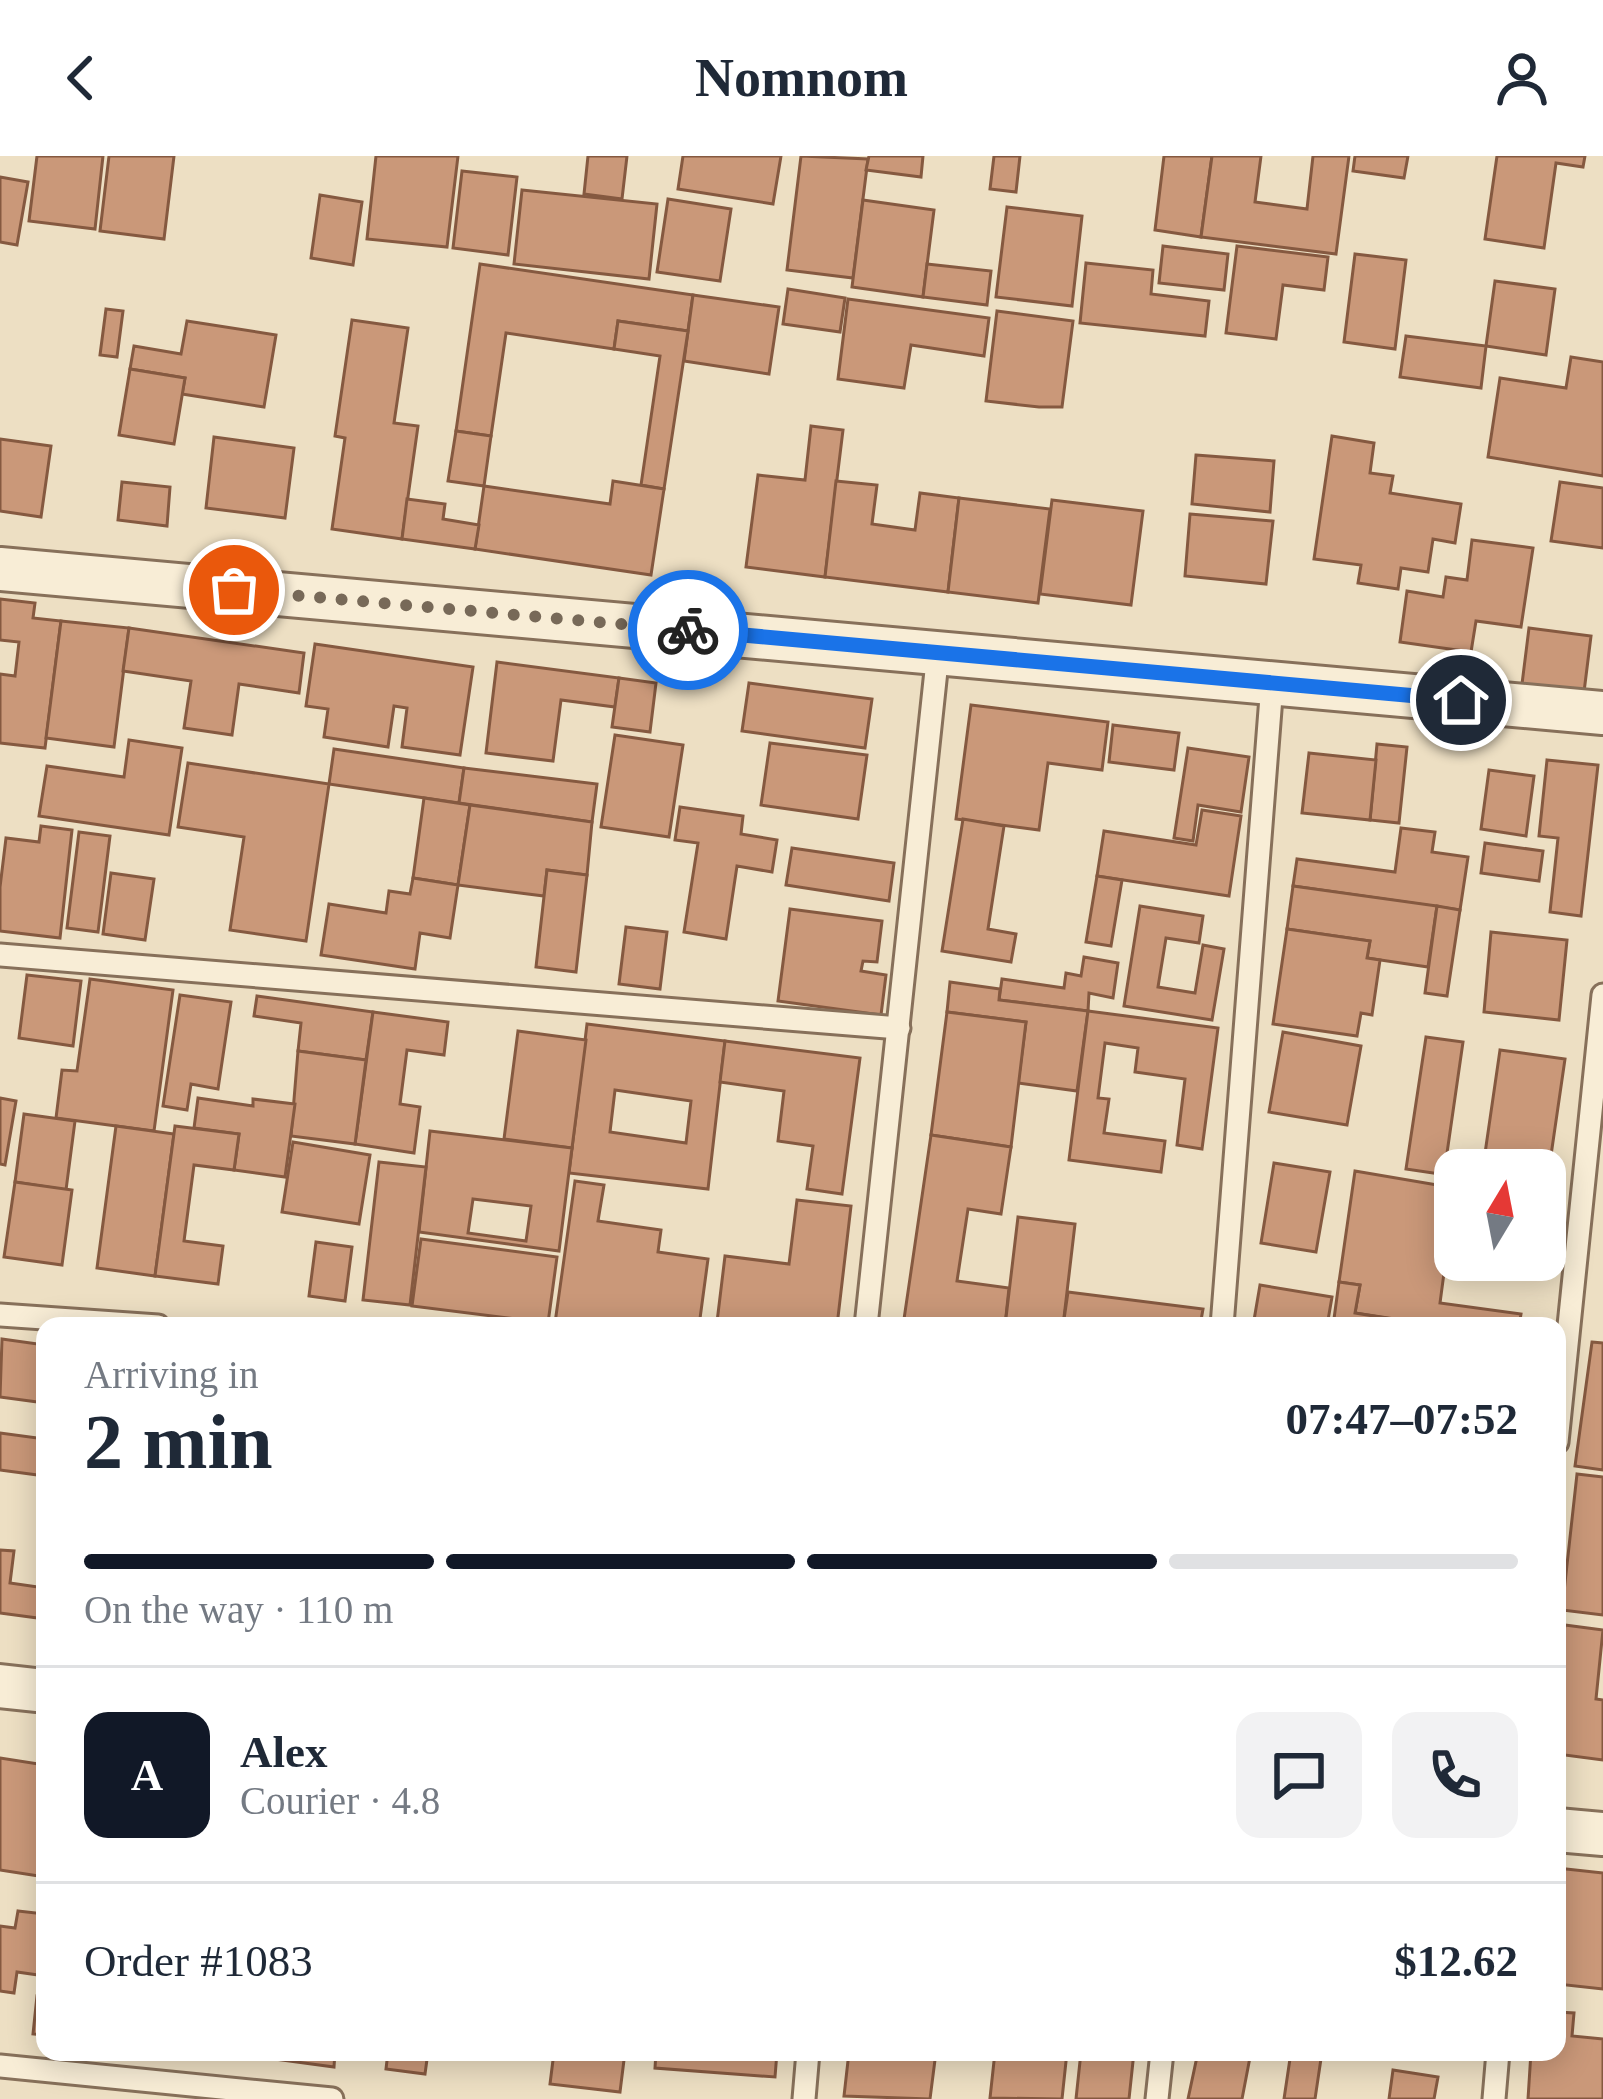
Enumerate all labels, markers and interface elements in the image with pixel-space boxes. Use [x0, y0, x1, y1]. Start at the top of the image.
icon: back [48, 45, 114, 111]
icon: person [1489, 45, 1555, 111]
text: Nomnom [695, 48, 908, 108]
pin [183, 539, 285, 641]
icon: bag [201, 557, 267, 623]
courier [628, 570, 748, 690]
icon: bike [655, 597, 721, 663]
pin [1410, 649, 1512, 751]
icon: home [1428, 667, 1494, 733]
north arrow [1434, 1149, 1566, 1281]
map controls [1434, 1149, 1566, 1281]
text: Arriving in [84, 1353, 258, 1396]
text: 07:47–07:52 [1286, 1394, 1518, 1444]
text: 2 min [84, 1398, 273, 1485]
text: On the way · 110 m [84, 1588, 393, 1631]
button: chat [1236, 1712, 1362, 1838]
button: phone [1392, 1712, 1518, 1838]
text: Alex [240, 1727, 327, 1777]
text: A [131, 1750, 163, 1800]
text: Courier · 4.8 [240, 1779, 440, 1822]
text: Order #1083 [84, 1936, 313, 1986]
text: $12.62 [1394, 1936, 1518, 1986]

